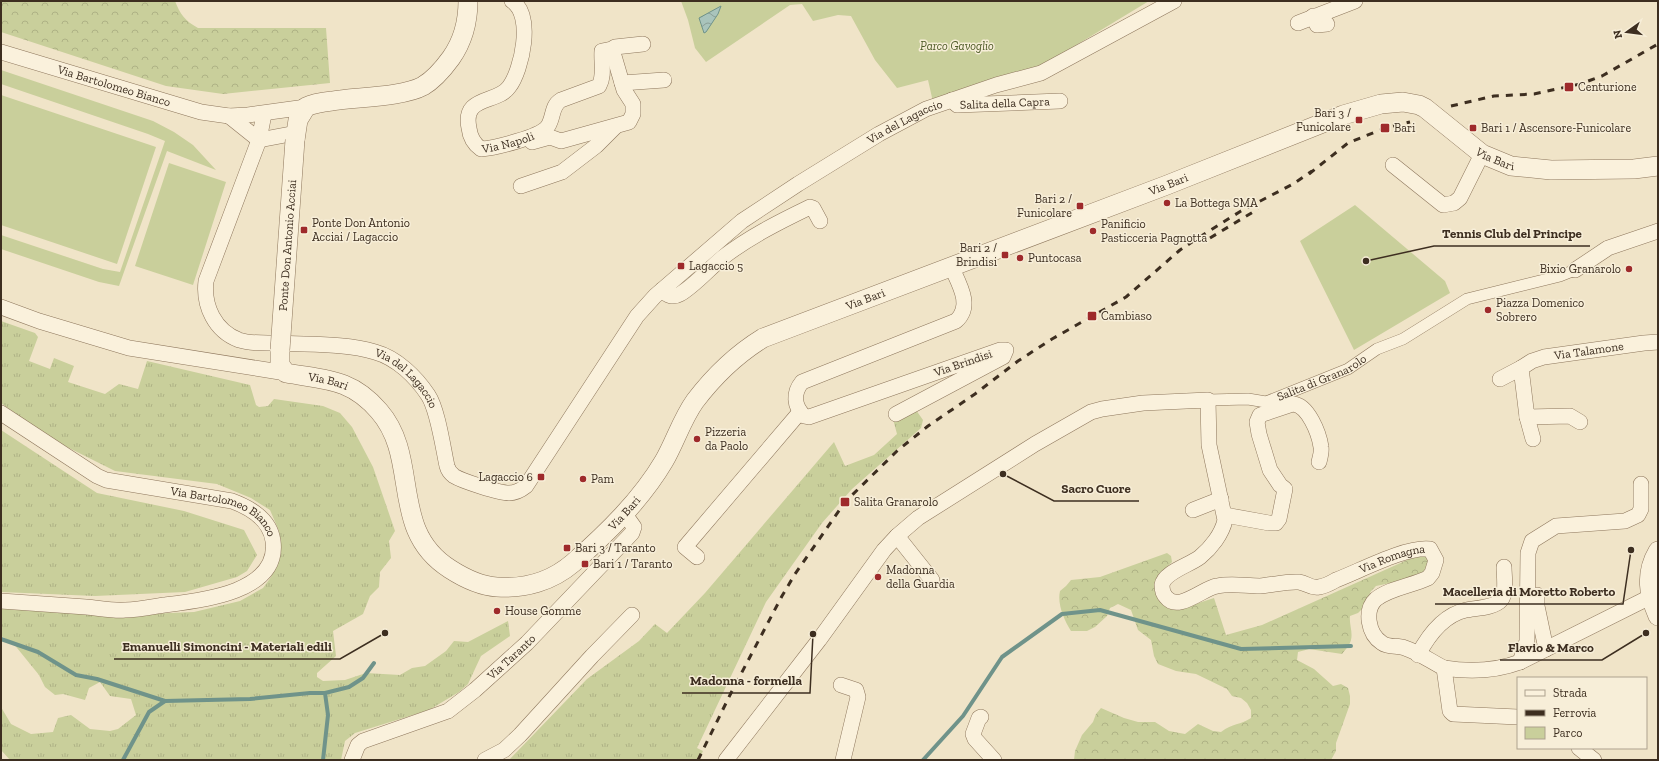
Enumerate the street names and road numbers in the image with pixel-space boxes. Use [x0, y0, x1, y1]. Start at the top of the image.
street label: Via Bartolomeo Bianco [55, 62, 172, 109]
street label: Salita della Capra [960, 94, 1050, 112]
street label: Via del Lagaccio [864, 97, 944, 147]
street label: Via Napoli [480, 129, 537, 156]
street label: Via Bari [1472, 144, 1516, 173]
street label: Via Bari [1146, 170, 1191, 199]
street label: Ponte Don Antonio Acciai [276, 178, 299, 311]
street label: Via Bari [843, 285, 888, 313]
street label: Via Talamone [1552, 339, 1625, 363]
street label: Via del Lagaccio [372, 345, 440, 410]
street label: Via Brindisi [931, 346, 994, 380]
street label: Salita di Granarolo [1275, 351, 1369, 404]
street label: Via Bari [306, 369, 351, 393]
street label: Via Bartolomeo Bianco [169, 484, 279, 538]
street label: Via Bari [605, 493, 644, 534]
street label: Via Romagna [1356, 542, 1426, 577]
street label: Via Taranto [484, 631, 538, 683]

